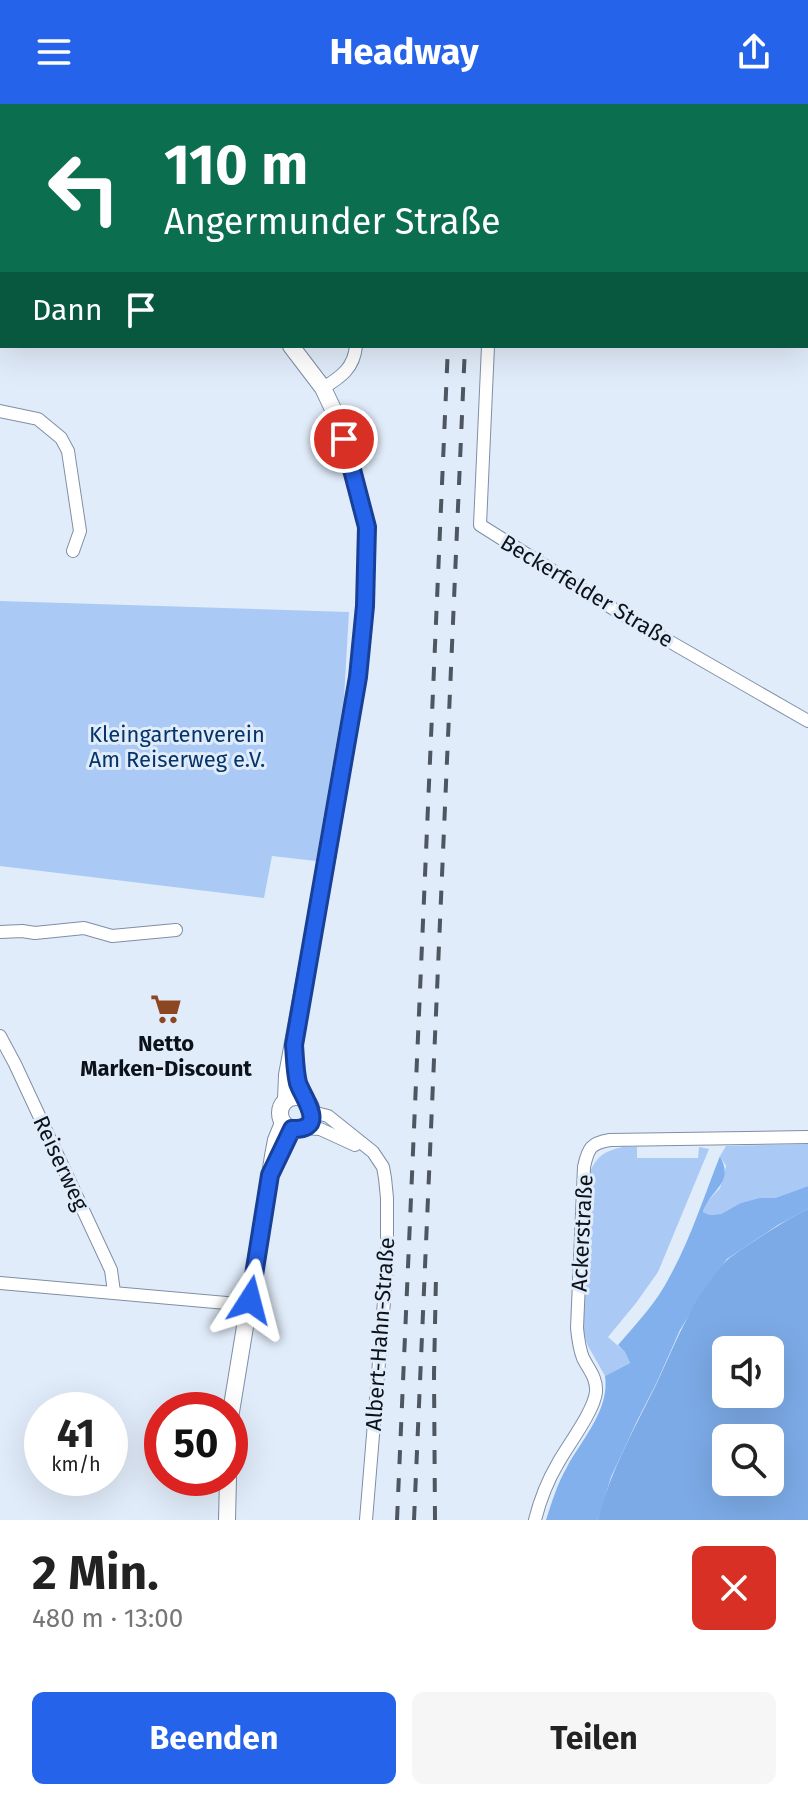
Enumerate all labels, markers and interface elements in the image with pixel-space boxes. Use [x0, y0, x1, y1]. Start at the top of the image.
icon: menu [32, 30, 76, 74]
text: Headway [329, 30, 479, 74]
icon: share [732, 30, 776, 74]
text: 110 m [164, 132, 308, 199]
icon: left [32, 136, 136, 240]
text: Angermunder Straße [164, 200, 501, 244]
icon: arrive [119, 288, 163, 332]
text: Dann [32, 292, 103, 328]
pin [310, 405, 378, 473]
icon: arrive [322, 417, 366, 461]
street label: Beckerfelder Straße [496, 529, 678, 653]
park label: Kleingartenverein Am Reiserweg e.V. [89, 721, 265, 773]
supermarket icon: Netto Marken-Discount [149, 992, 183, 1026]
place label: Netto Marken-Discount [80, 1030, 252, 1082]
street label: Reiserweg [27, 1111, 95, 1215]
street label: Ackerstraße [565, 1174, 599, 1292]
street label: Albert-Hahn-Straße [360, 1236, 400, 1432]
position arrow [208, 1258, 292, 1342]
map controls [712, 1336, 784, 1496]
button: sound [712, 1336, 784, 1408]
speed limit sign: 50 [144, 1392, 248, 1496]
text: 41 [57, 1410, 95, 1458]
button: search [712, 1424, 784, 1496]
text: km/h [51, 1452, 101, 1476]
text: 2 Min. [32, 1544, 159, 1602]
button: close [692, 1546, 776, 1630]
text: 480 m · 13:00 [32, 1603, 183, 1634]
button: Beenden [32, 1692, 396, 1784]
button: Teilen [412, 1692, 776, 1784]

